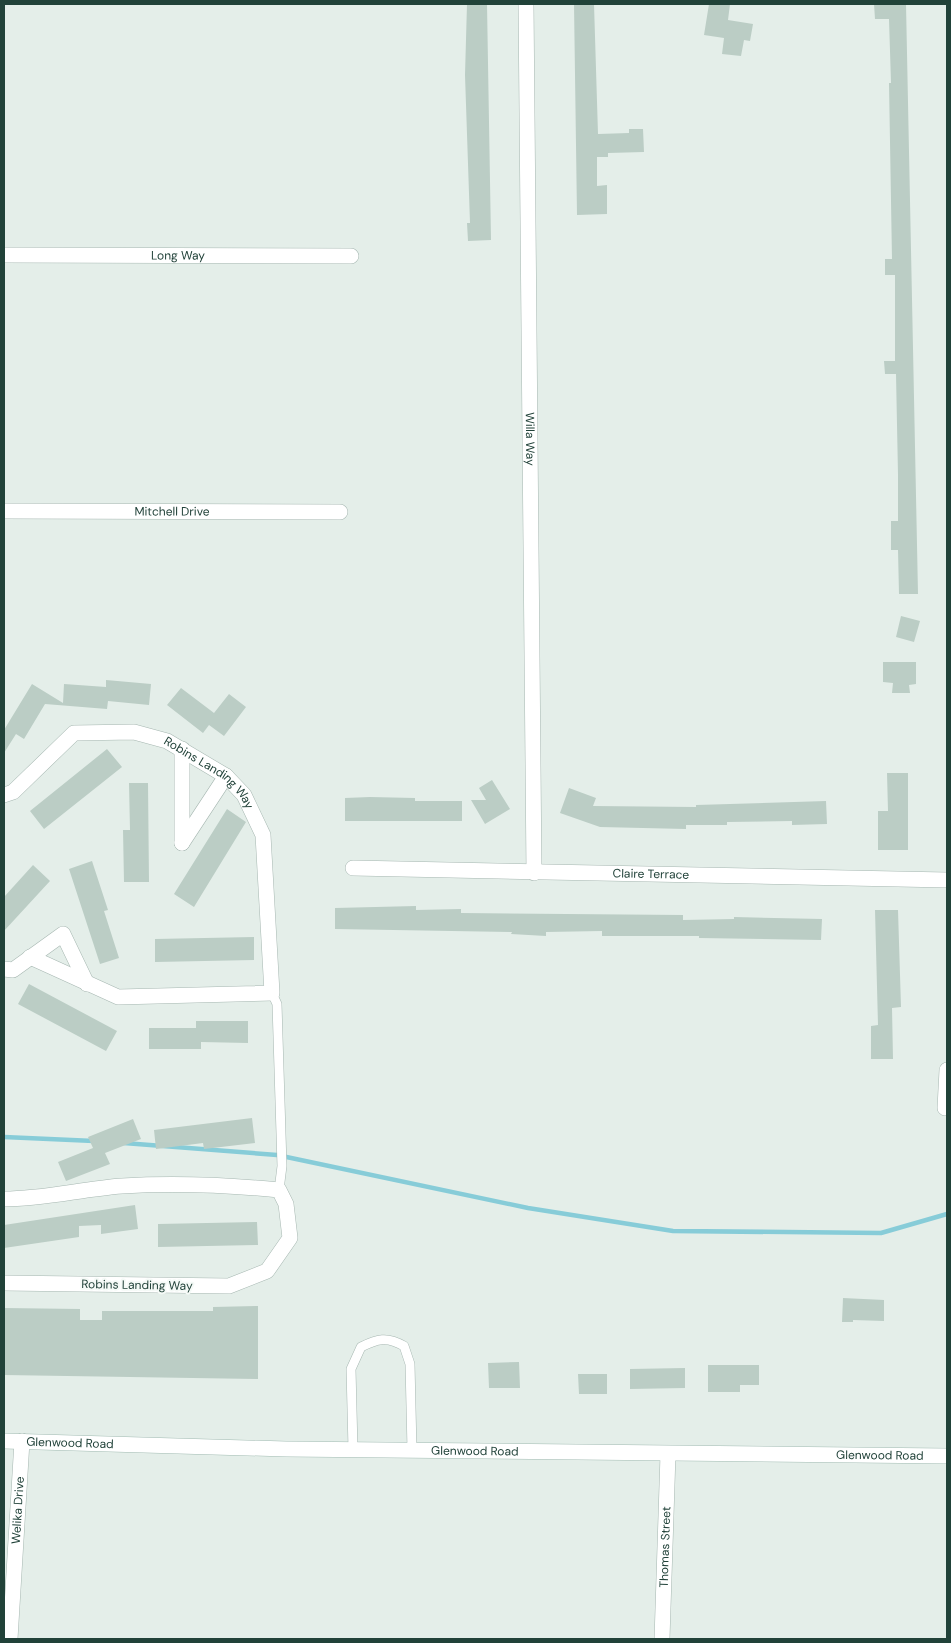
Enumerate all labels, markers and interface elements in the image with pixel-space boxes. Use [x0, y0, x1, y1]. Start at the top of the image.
street label: Long Way [151, 247, 205, 264]
street label: Willa Way [522, 412, 538, 466]
street label: Mitchell Drive [134, 503, 210, 520]
street label: Robins Landing Way [161, 733, 258, 812]
street label: Claire Terrace [612, 865, 690, 883]
street label: Robins Landing Way [81, 1276, 193, 1294]
street label: Glenwood Road [26, 1434, 114, 1452]
street label: Glenwood Road [431, 1443, 519, 1459]
street label: Glenwood Road [836, 1447, 924, 1464]
street label: Welika Drive [8, 1476, 28, 1544]
street label: Thomas Street [656, 1506, 674, 1588]

